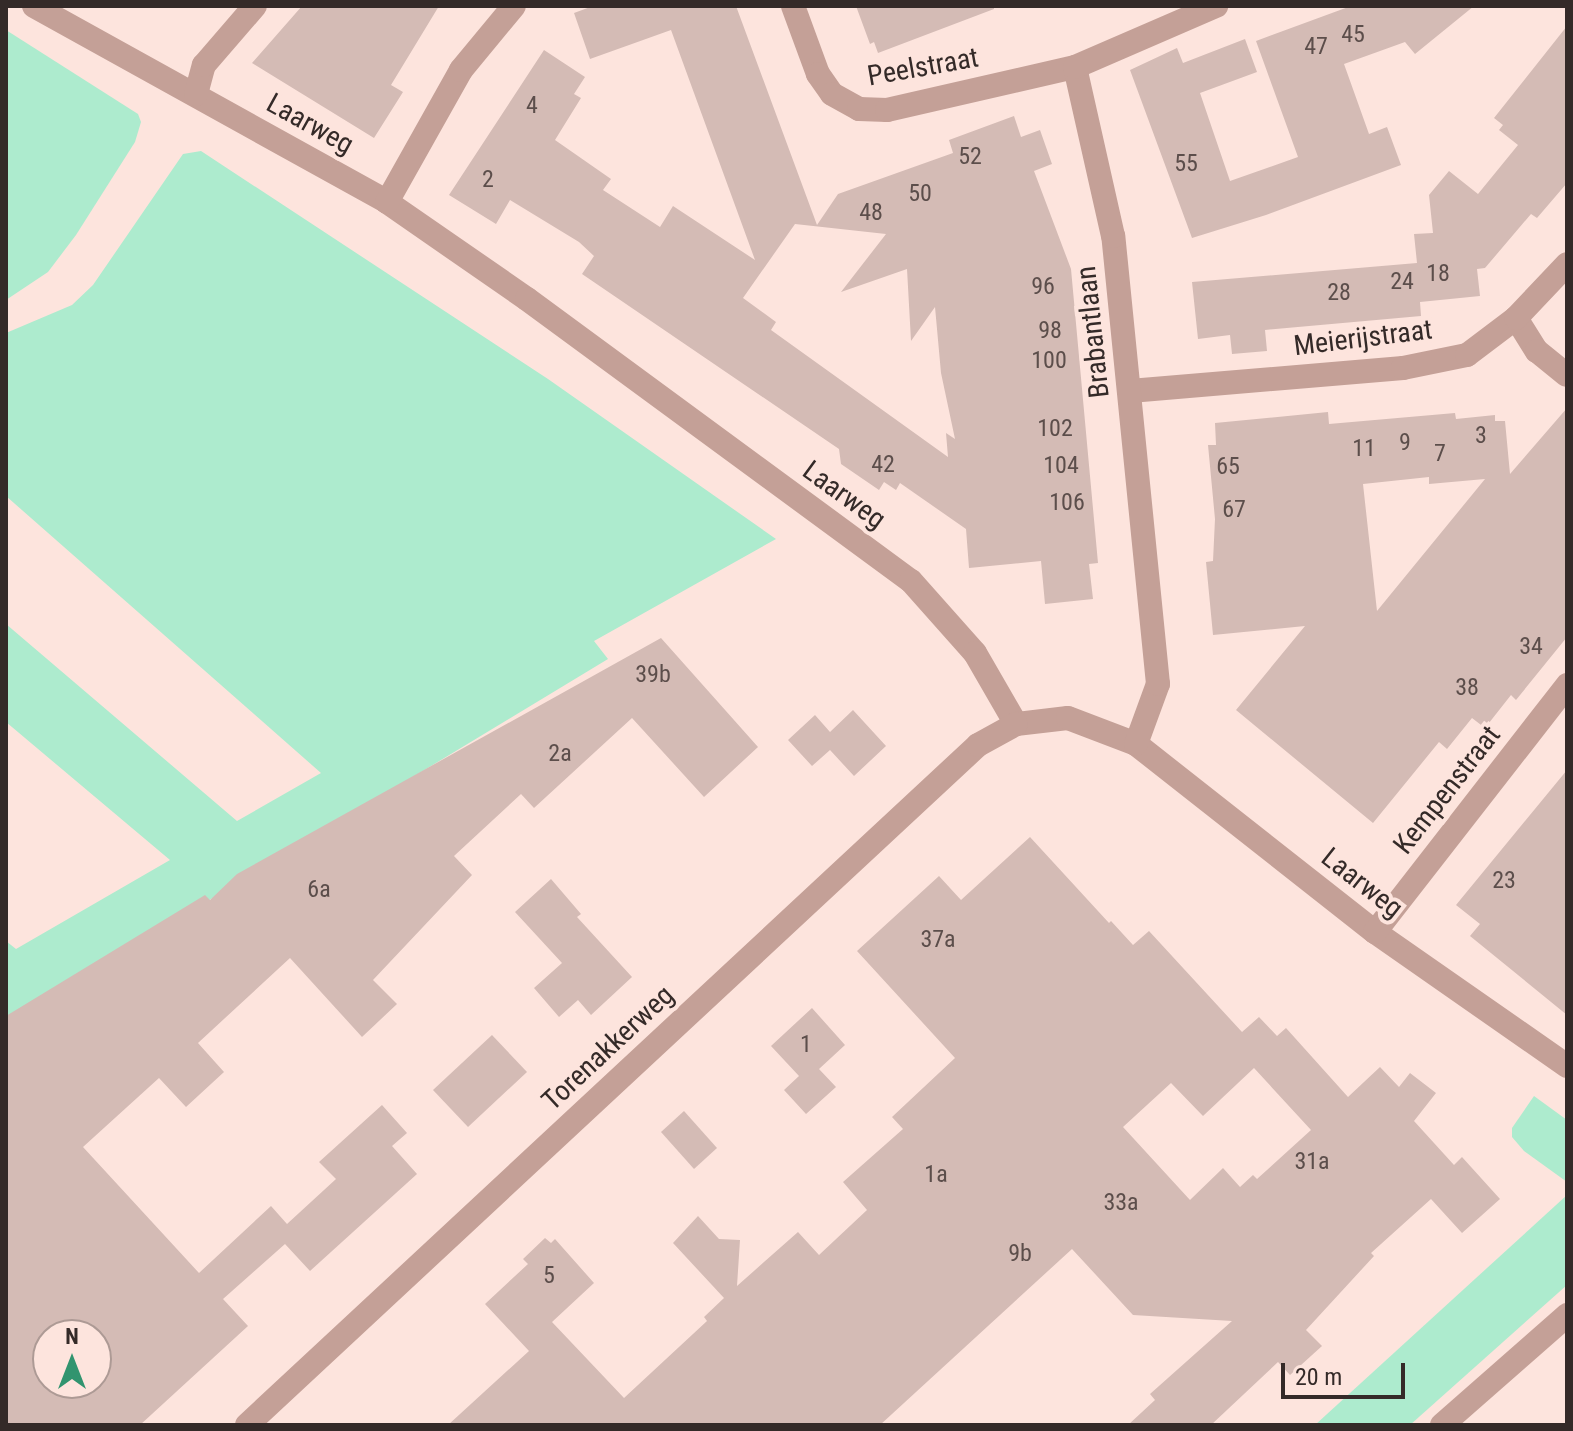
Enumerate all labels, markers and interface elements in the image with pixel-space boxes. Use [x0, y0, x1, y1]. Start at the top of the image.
house number: 45 [1341, 21, 1365, 49]
house number: 47 [1304, 33, 1328, 61]
street label: Peelstraat [865, 41, 981, 93]
street label: Laarweg [261, 87, 359, 161]
house number: 4 [526, 92, 538, 120]
house number: 52 [958, 143, 982, 171]
house number: 55 [1174, 150, 1198, 178]
house number: 2 [482, 166, 494, 194]
house number: 50 [908, 180, 932, 208]
house number: 48 [859, 199, 883, 227]
house number: 18 [1426, 260, 1450, 288]
street label: Brabantlaan [1069, 264, 1117, 400]
house number: 24 [1390, 268, 1414, 296]
house number: 96 [1031, 273, 1055, 301]
house number: 28 [1327, 279, 1351, 307]
street label: Meierijstraat [1292, 313, 1434, 363]
house number: 98 [1038, 317, 1062, 345]
house number: 100 [1031, 347, 1067, 375]
house number: 102 [1037, 415, 1073, 443]
house number: 3 [1475, 422, 1487, 450]
house number: 9 [1399, 429, 1411, 457]
house number: 11 [1352, 435, 1376, 463]
house number: 7 [1434, 440, 1446, 468]
house number: 42 [871, 451, 895, 479]
house number: 104 [1043, 452, 1079, 480]
house number: 65 [1216, 453, 1240, 481]
street label: Laarweg [796, 454, 892, 536]
house number: 106 [1049, 489, 1085, 517]
house number: 67 [1222, 496, 1246, 524]
house number: 34 [1519, 633, 1543, 661]
house number: 39b [635, 661, 671, 689]
house number: 38 [1455, 674, 1479, 702]
street label: Kempenstraat [1386, 719, 1508, 861]
house number: 2a [548, 740, 572, 768]
street label: Laarweg [1315, 841, 1409, 925]
house number: 23 [1492, 867, 1516, 895]
house number: 6a [307, 876, 331, 904]
house number: 37a [920, 926, 956, 954]
street label: Torenakkerweg [535, 979, 681, 1117]
house number: 1 [800, 1031, 812, 1059]
house number: 31a [1294, 1148, 1330, 1176]
house number: 1a [924, 1161, 948, 1189]
house number: 33a [1103, 1189, 1139, 1217]
house number: 9b [1008, 1240, 1032, 1268]
house number: 5 [543, 1262, 555, 1290]
north arrow [32, 1319, 112, 1399]
text: N [65, 1324, 79, 1349]
scale bar [1285, 1347, 1409, 1397]
text: 20 m [1295, 1363, 1342, 1391]

